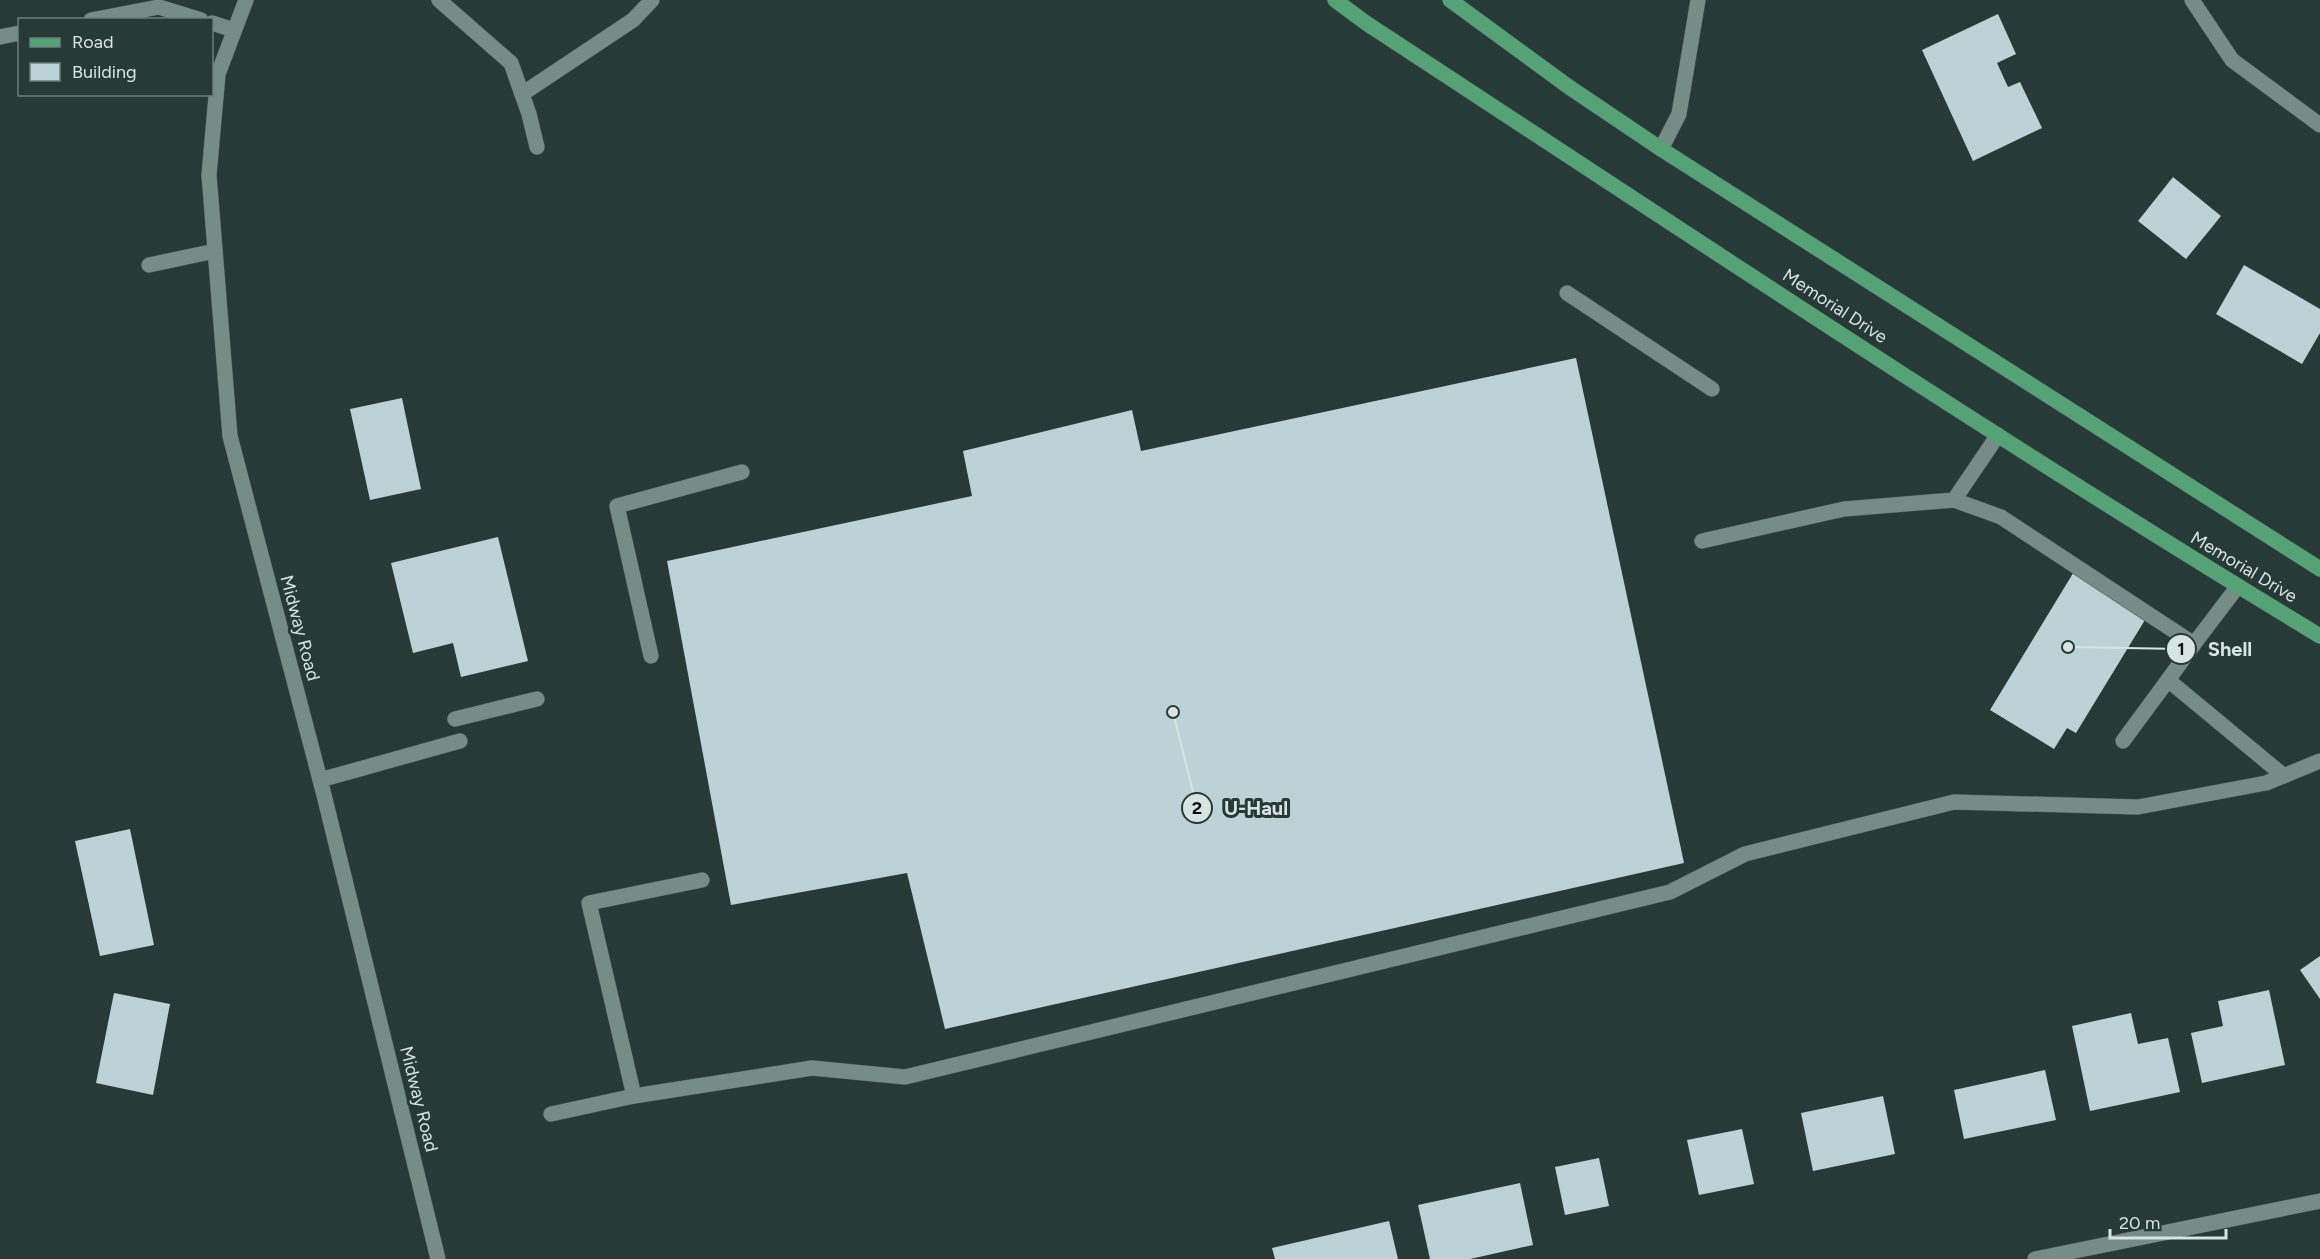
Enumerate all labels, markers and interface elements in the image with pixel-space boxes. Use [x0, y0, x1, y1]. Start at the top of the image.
legend [18, 18, 213, 96]
text: Road [72, 31, 113, 53]
text: Building [72, 61, 137, 83]
street label: Memorial Drive [1779, 264, 1892, 348]
street label: Memorial Drive [2187, 527, 2301, 607]
street label: Midway Road [275, 573, 325, 683]
callout: Shell [2166, 630, 2264, 668]
text: Shell [2208, 637, 2252, 661]
text: 1 [2177, 638, 2185, 660]
callout: U-Haul [1182, 789, 1301, 827]
text: U-Haul [1224, 796, 1288, 820]
text: 2 [1192, 797, 1202, 819]
street label: Midway Road [395, 1044, 443, 1154]
scale bar [2110, 1202, 2226, 1240]
text: 20 m [2119, 1212, 2160, 1234]

